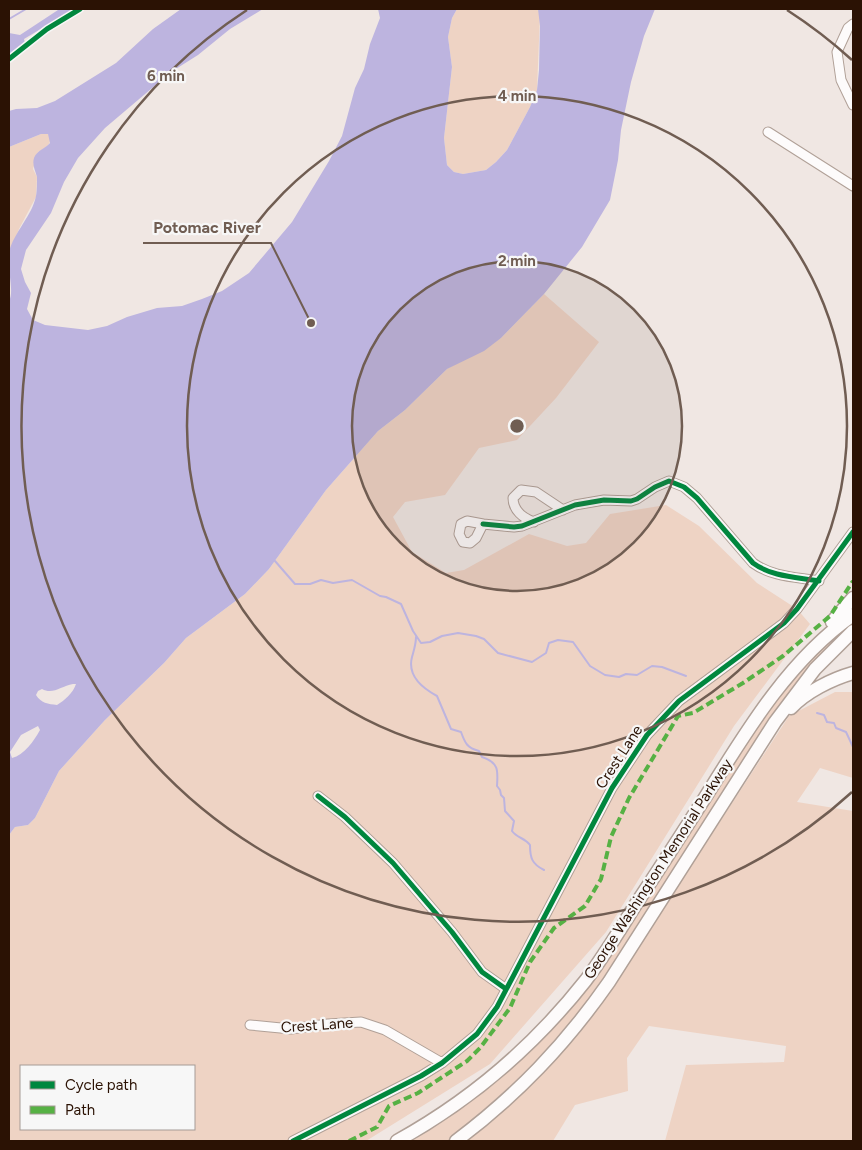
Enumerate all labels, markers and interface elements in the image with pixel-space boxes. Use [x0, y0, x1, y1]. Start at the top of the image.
text: 6 min [147, 67, 185, 85]
text: 4 min [498, 87, 536, 105]
callout: Potomac River [143, 212, 271, 243]
text: Potomac River [153, 218, 261, 237]
text: 2 min [498, 252, 536, 270]
centre of rings [508, 417, 526, 435]
street label: Crest Lane [592, 722, 646, 792]
street label: George Washington Memorial Parkway [580, 755, 736, 983]
street label: Crest Lane [280, 1013, 354, 1037]
legend [20, 1065, 195, 1130]
text: Cycle path [65, 1076, 137, 1094]
text: Path [65, 1101, 95, 1119]

